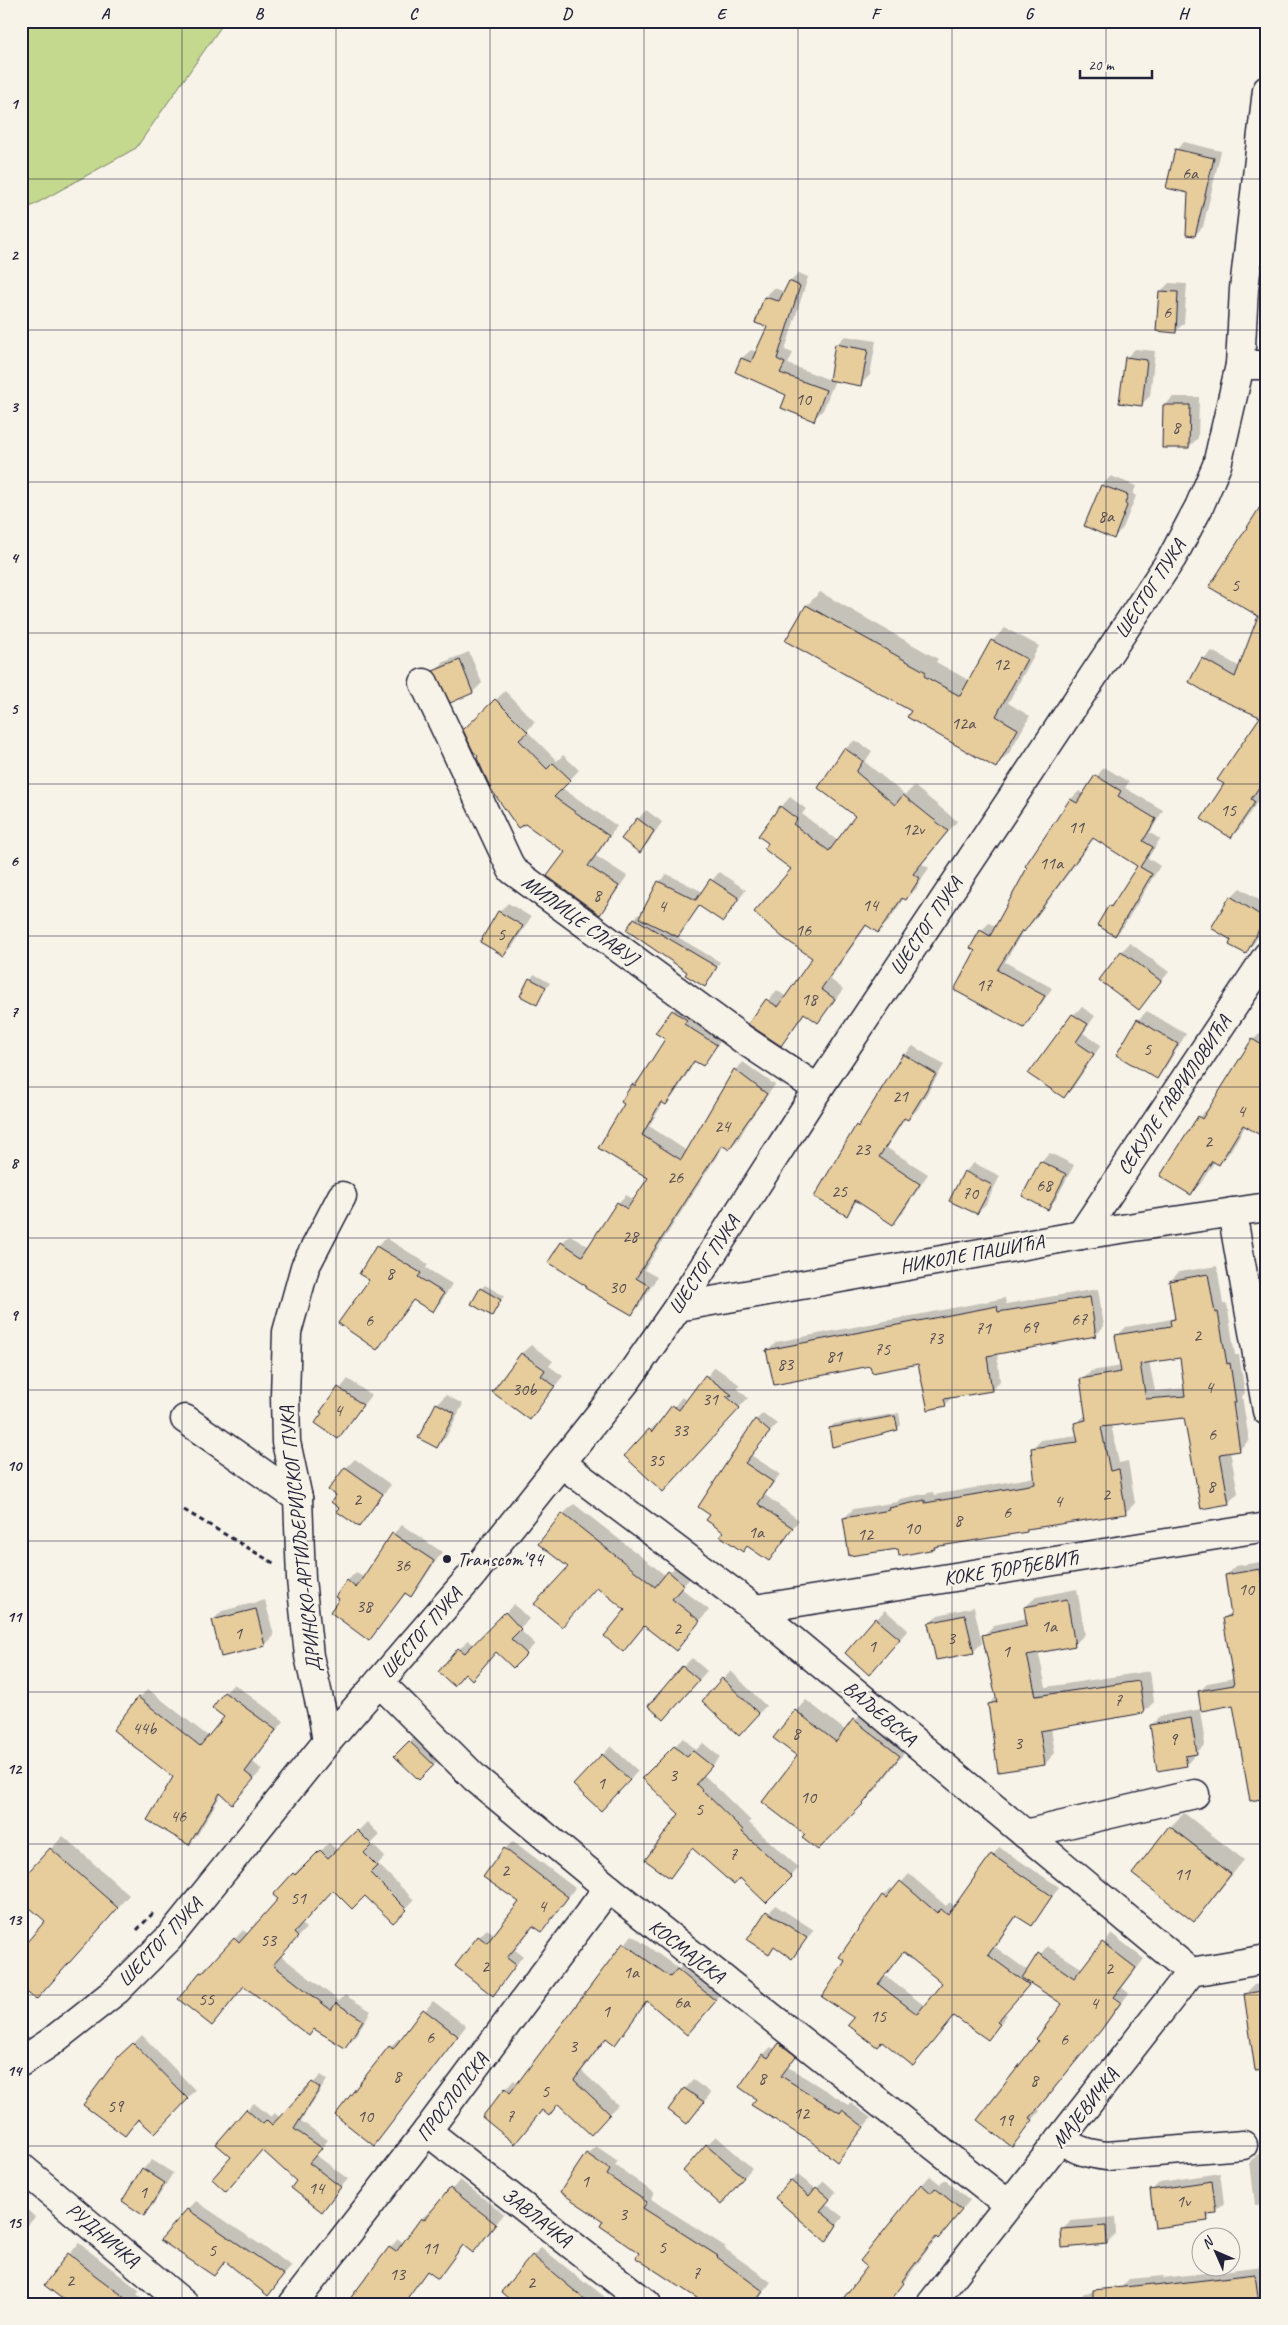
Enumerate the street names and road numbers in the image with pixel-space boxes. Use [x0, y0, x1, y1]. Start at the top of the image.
street label: ШЕСТОГ ПУКА [1109, 534, 1192, 643]
street label: МИЛИЦЕ СЛАВУЈ [517, 869, 645, 972]
street label: ШЕСТОГ ПУКА [884, 871, 968, 980]
street label: СЕКУЛЕ ГАВРИЛОВИЋА [1111, 1010, 1237, 1179]
street label: ШЕСТОГ ПУКА [663, 1210, 746, 1319]
street label: НИКОЛЕ ПАШИЋА [898, 1229, 1047, 1279]
street label: ДРИНСКО-АРТИЉЕРИЈСКОГ ПУКА [273, 1404, 326, 1673]
street label: КОКЕ ЂОРЂЕВИЋ [942, 1545, 1082, 1592]
street label: ШЕСТОГ ПУКА [375, 1581, 468, 1684]
street label: ВАЉЕВСКА [838, 1675, 923, 1752]
street label: ШЕСТОГ ПУКА [112, 1891, 208, 1992]
street label: КОСМАЈСКА [644, 1914, 731, 1989]
street label: ПРОСЛОПСКА [410, 2047, 494, 2146]
street label: МАЈЕВИЧКА [1046, 2062, 1125, 2153]
street label: ЗАВЛАЧКА [497, 2182, 578, 2253]
street label: РУДНИЧКА [61, 2197, 145, 2273]

